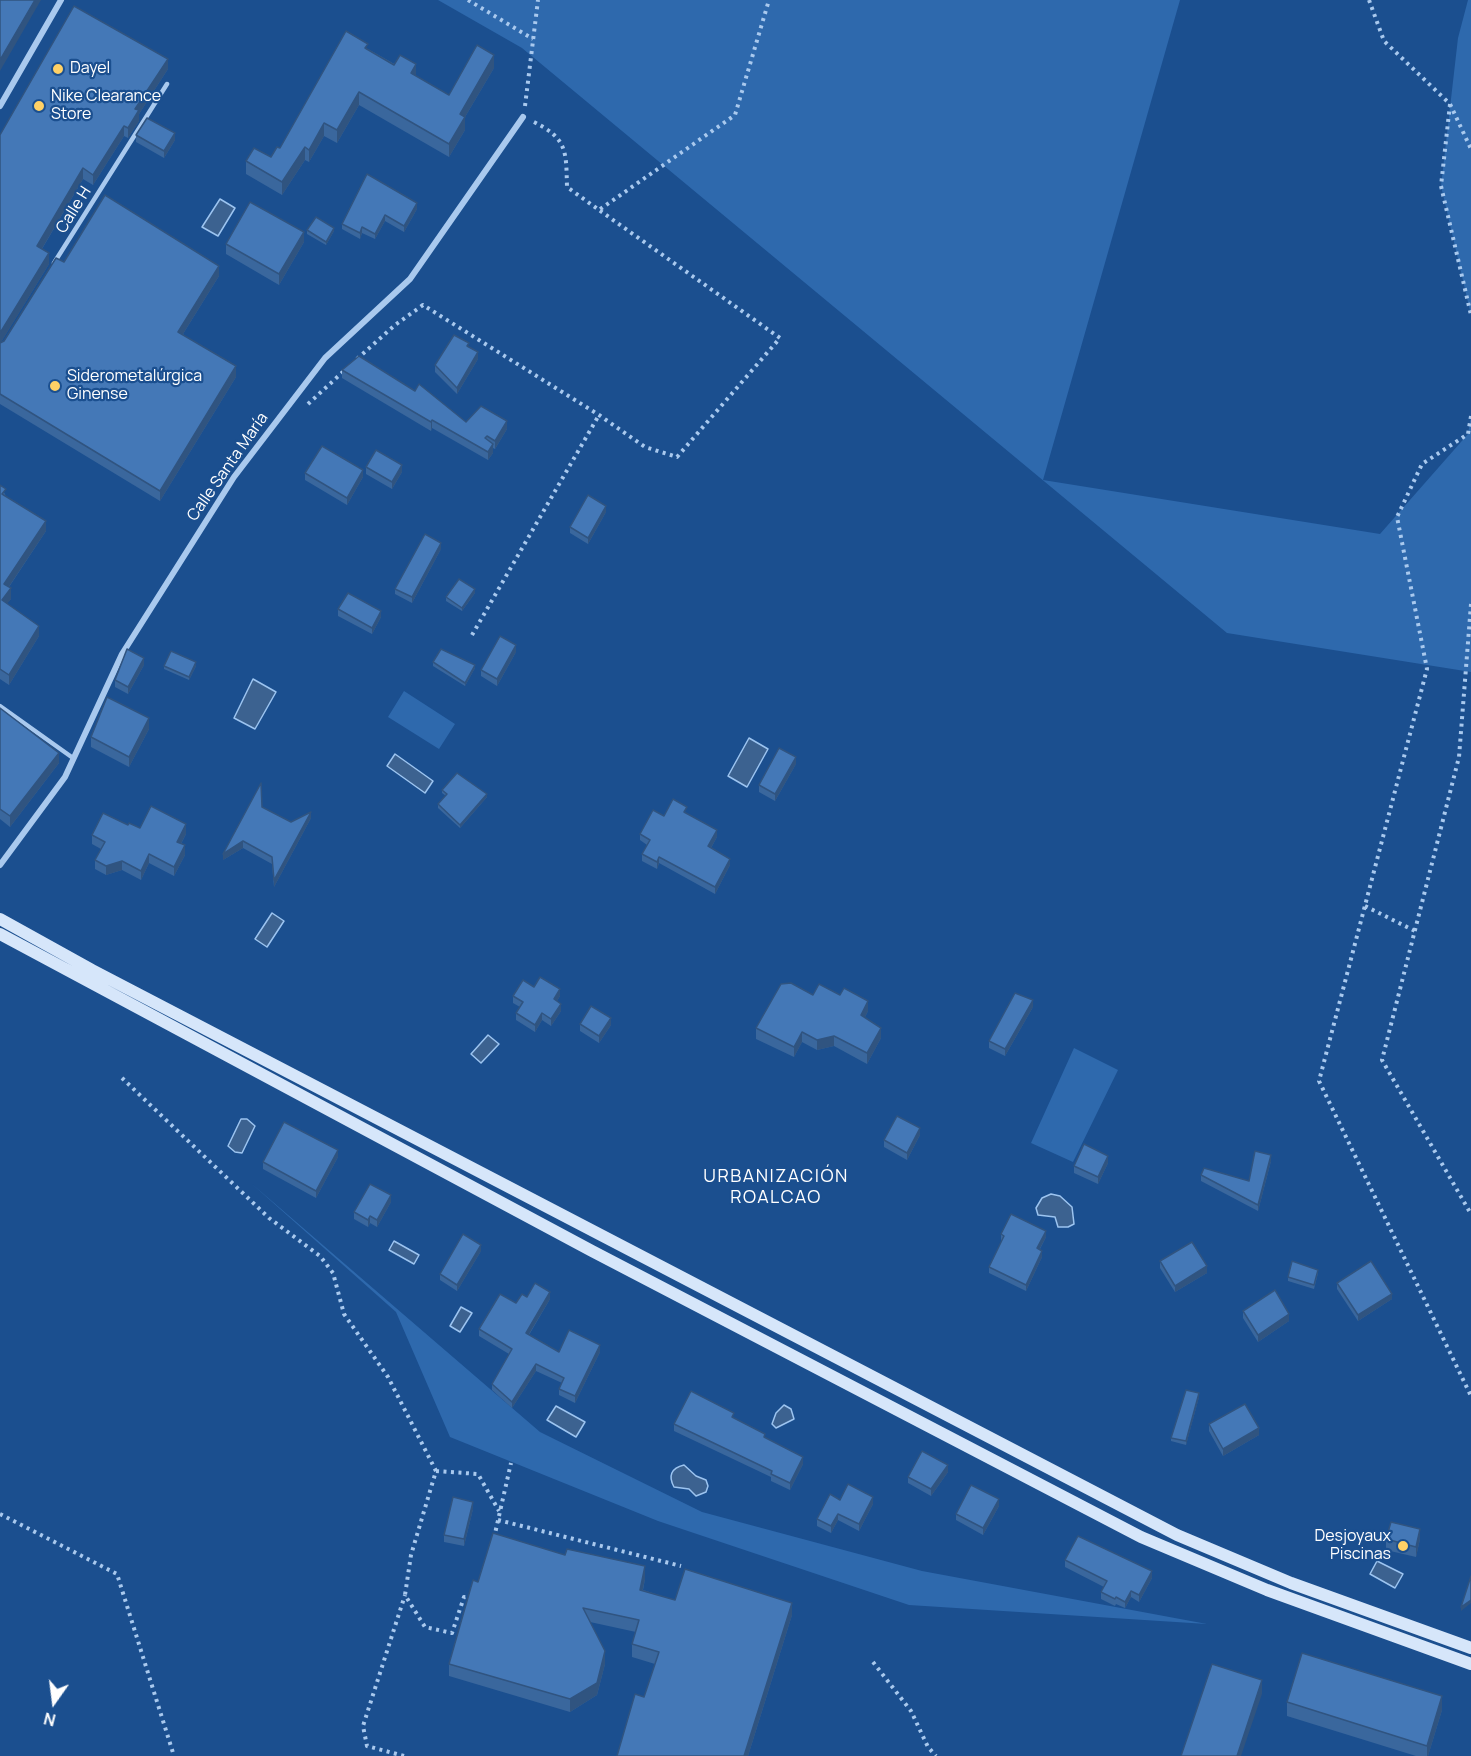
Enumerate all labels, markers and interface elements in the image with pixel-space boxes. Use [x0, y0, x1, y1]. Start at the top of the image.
place label: Dayel [70, 59, 110, 79]
marker: Dayel [51, 62, 65, 76]
place label: Nike Clearance Store [51, 87, 161, 125]
marker: Nike Clearance Store [32, 99, 46, 113]
street label: Calle H [52, 183, 96, 237]
place label: Siderometalúrgica Ginense [67, 367, 202, 405]
marker: Siderometalúrgica Ginense [48, 379, 62, 393]
street label: Calle Santa María [183, 409, 273, 525]
district label: URBANIZACIÓN ROALCAO [703, 1166, 849, 1208]
place label: Desjoyaux Piscinas [1314, 1527, 1391, 1565]
marker: Desjoyaux Piscinas [1396, 1539, 1410, 1553]
north arrow [24, 1672, 84, 1732]
text: N [41, 1707, 58, 1732]

